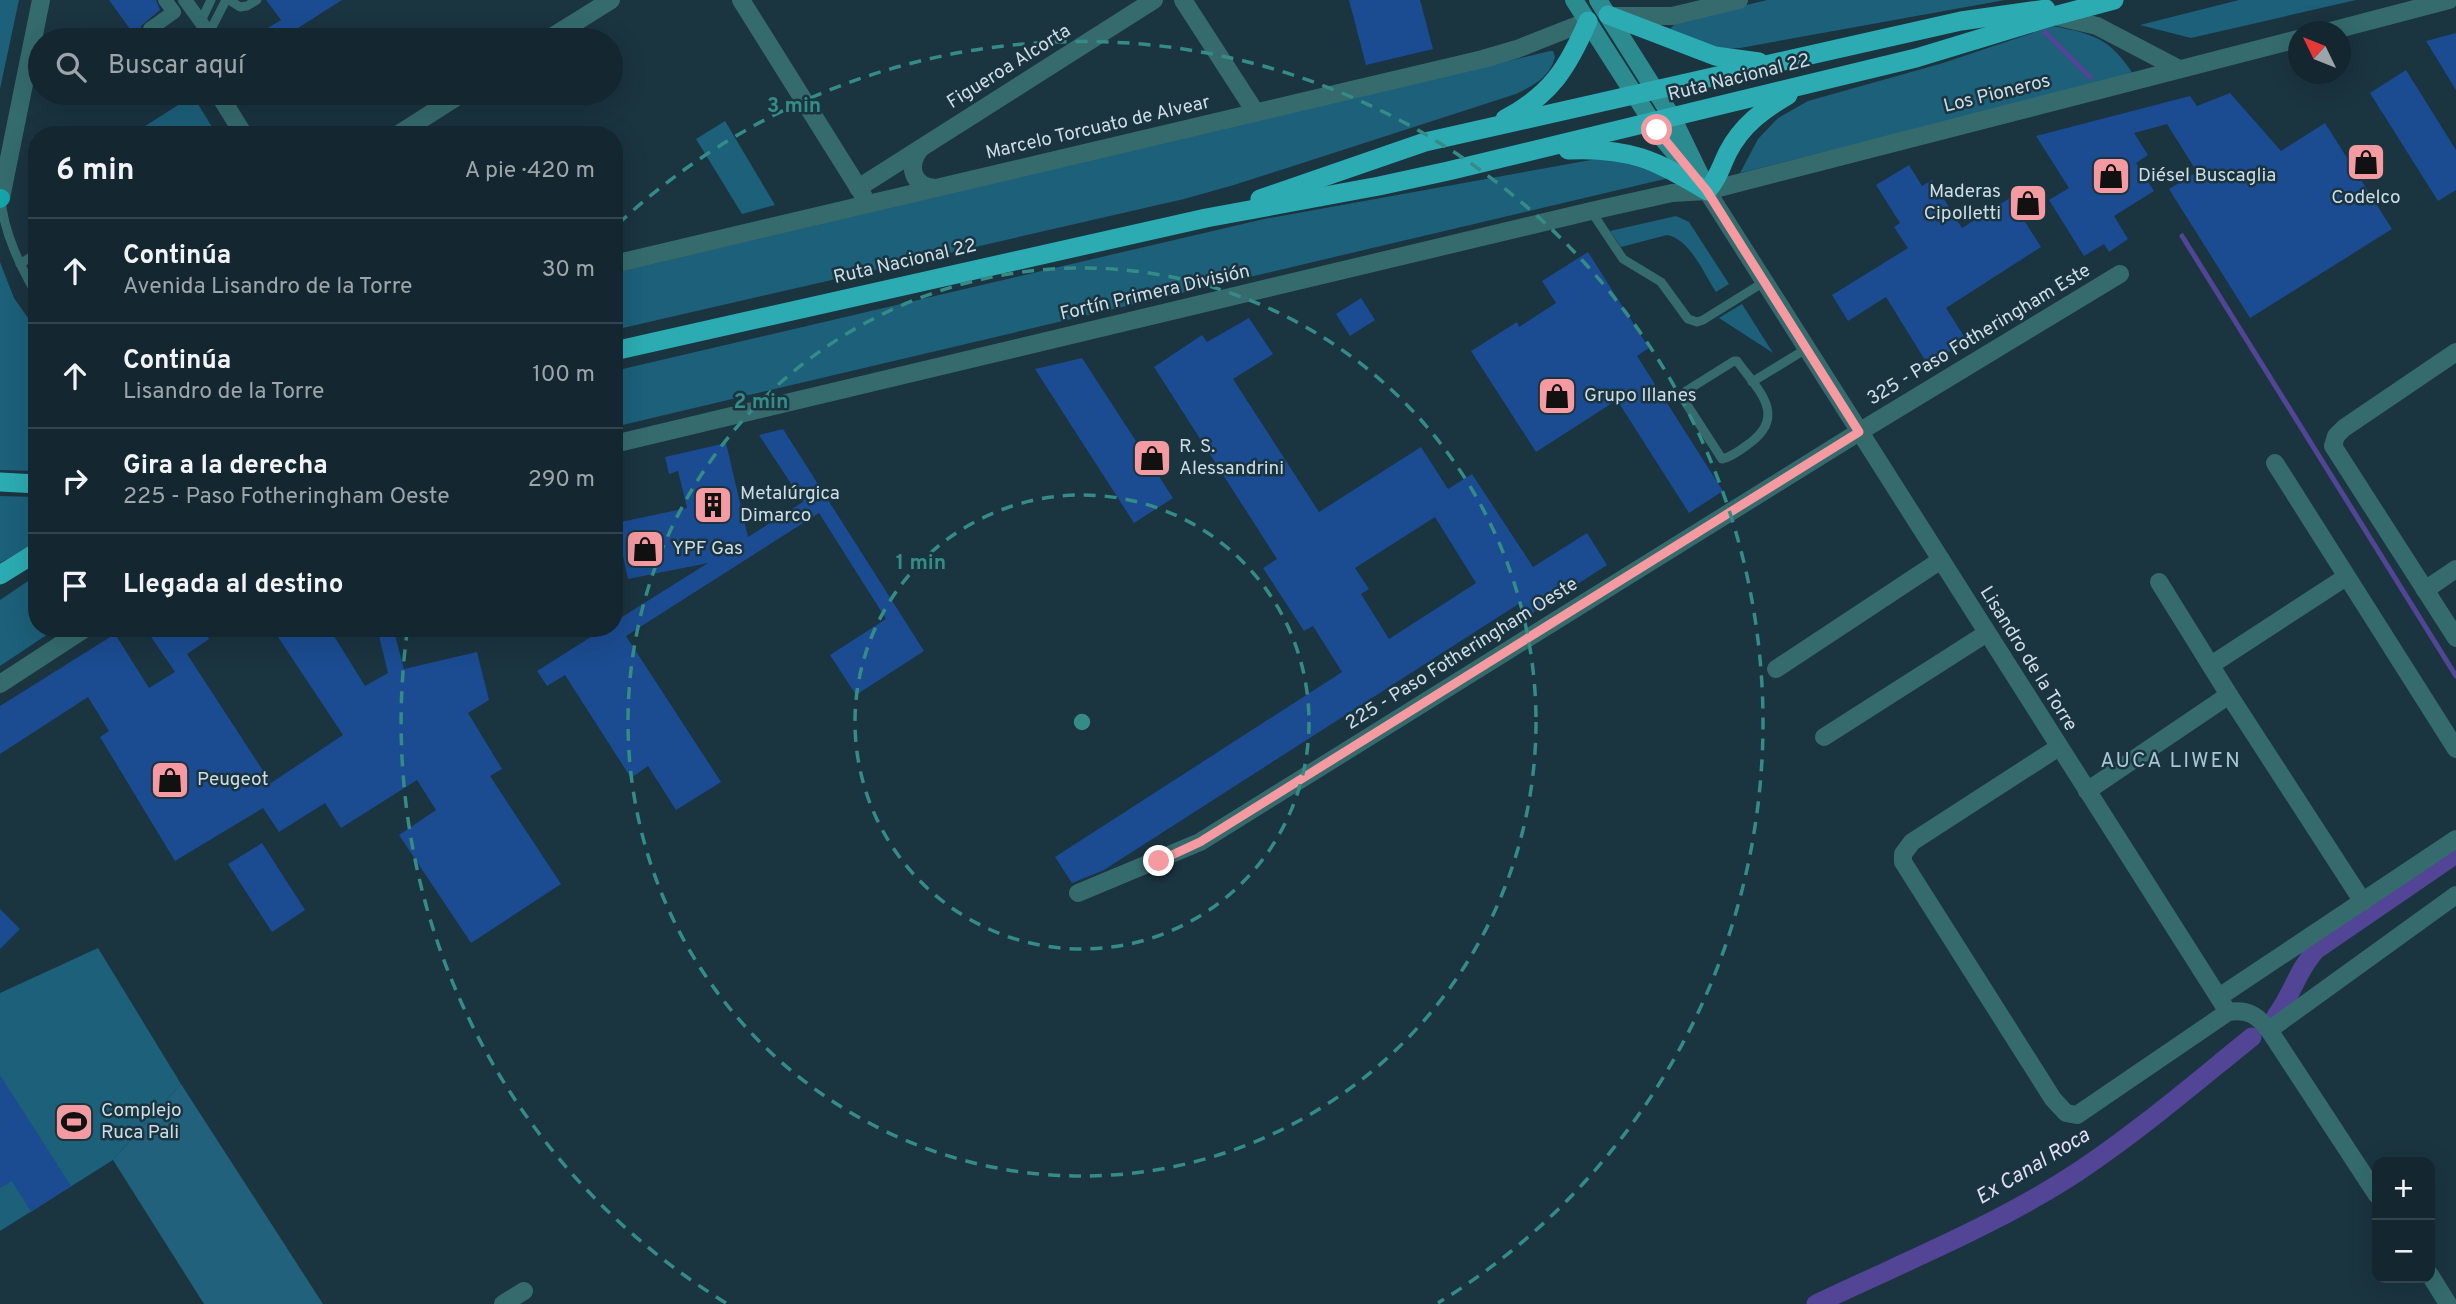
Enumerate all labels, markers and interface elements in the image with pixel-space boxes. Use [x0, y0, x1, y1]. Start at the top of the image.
street label: Figueroa Alcorta [943, 19, 1075, 115]
north arrow [2288, 21, 2351, 84]
search box [28, 28, 623, 105]
icon: search [52, 48, 90, 86]
street label: Ruta Nacional 22 [1665, 49, 1813, 107]
text: Buscar aquí [108, 50, 245, 83]
street label: Los Pioneros [1941, 69, 2053, 119]
street label: Marcelo Torcuato de Alvear [983, 90, 1213, 166]
text: 3 min [767, 93, 821, 120]
route start [1641, 114, 1672, 145]
shop icon: Codelco [2345, 141, 2387, 183]
text: 6 min [56, 153, 134, 190]
shop icon: Diésel Buscaglia [2090, 155, 2132, 197]
text: A pie · 420 m [465, 157, 595, 186]
place label: Diésel Buscaglia [2138, 164, 2276, 188]
place label: Maderas Cipolletti [1924, 180, 2001, 226]
shop icon: Maderas Cipolletti [2007, 182, 2049, 224]
place label: Codelco [2331, 186, 2401, 210]
street label: Ruta Nacional 22 [831, 234, 979, 290]
text: Continúa [123, 240, 231, 273]
icon: ahead [56, 252, 94, 290]
text: 30 m [542, 256, 595, 285]
street label: Fortín Primera División [1058, 259, 1252, 327]
street label: 325 - Paso Fotheringham Este [1863, 259, 2095, 411]
text: Avenida Lisandro de la Torre [123, 273, 412, 302]
text: Continúa [123, 345, 231, 378]
icon: ahead [56, 357, 94, 395]
text: 100 m [532, 361, 595, 390]
shop icon: Grupo Illanes [1536, 375, 1578, 417]
text: Lisandro de la Torre [123, 378, 324, 407]
place label: Grupo Illanes [1584, 384, 1697, 408]
text: 2 min [734, 389, 788, 416]
place label: R. S. Alessandrini [1179, 435, 1284, 481]
shop icon: R. S. Alessandrini [1131, 437, 1173, 479]
text: Gira a la derecha [123, 450, 328, 483]
icon: right [56, 462, 94, 500]
text: 290 m [528, 466, 595, 495]
place label: Metalúrgica Dimarco [740, 482, 840, 528]
text: 225 - Paso Fotheringham Oeste [123, 483, 450, 512]
building icon: Metalúrgica Dimarco [692, 484, 734, 526]
shop icon: YPF Gas [624, 528, 666, 570]
place label: YPF Gas [672, 537, 743, 561]
text: 1 min [896, 550, 946, 577]
icon: arrive [56, 567, 94, 605]
text: Llegada al destino [123, 569, 343, 602]
street label: 225 - Paso Fotheringham Oeste [1341, 572, 1583, 736]
street label: Lisandro de la Torre [1974, 582, 2082, 736]
centre of rings [1070, 710, 1094, 734]
district label: AUCA LIWEN [2100, 748, 2242, 775]
shop icon: Peugeot [149, 759, 191, 801]
place label: Peugeot [197, 768, 269, 792]
route end [1143, 845, 1174, 876]
place label: Complejo Ruca Pali [101, 1099, 182, 1145]
sports icon: Complejo Ruca Pali [53, 1101, 95, 1143]
water label: Ex Canal Roca [1971, 1122, 2095, 1212]
map controls [2372, 1157, 2435, 1283]
button: + [2372, 1157, 2435, 1220]
button: − [2372, 1220, 2435, 1283]

